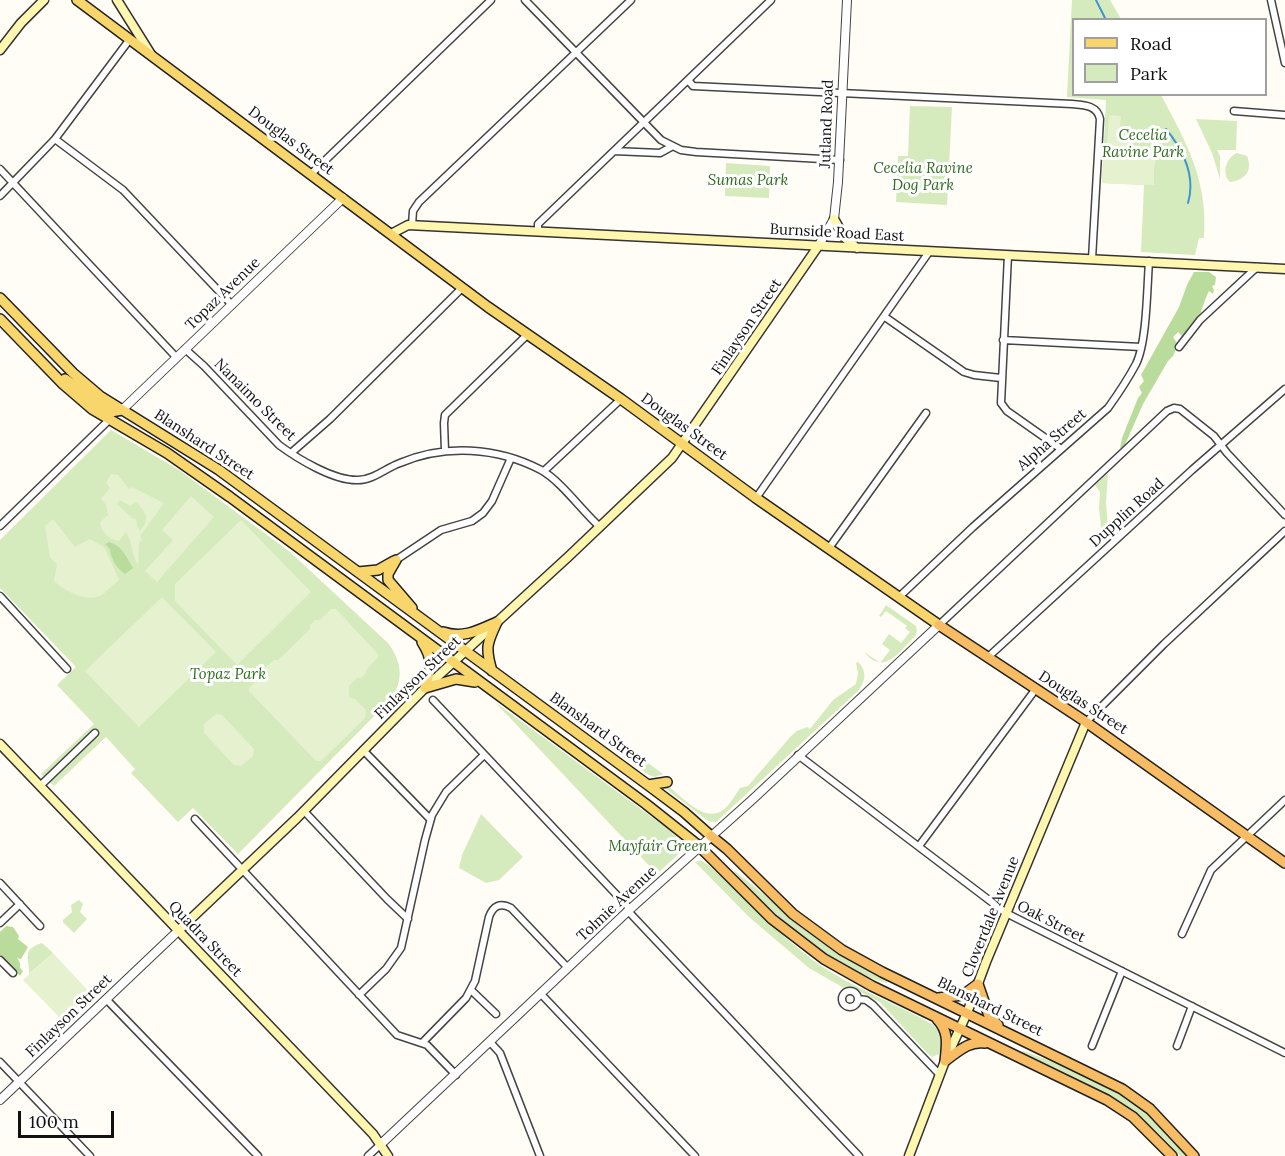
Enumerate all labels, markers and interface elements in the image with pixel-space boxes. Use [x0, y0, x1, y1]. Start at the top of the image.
legend [1072, 18, 1267, 96]
text: Road [1130, 32, 1172, 55]
text: Park [1130, 62, 1167, 85]
street label: Jutland Road [816, 79, 838, 169]
street label: Douglas Street [245, 103, 337, 179]
park label: Cecelia Ravine Park [1102, 127, 1184, 162]
park label: Cecelia Ravine Dog Park [873, 160, 973, 195]
park label: Sumas Park [708, 172, 788, 190]
street label: Burnside Road East [769, 220, 905, 246]
street label: Topaz Avenue [182, 254, 264, 334]
street label: Finlayson Street [708, 275, 786, 379]
street label: Nanaimo Street [210, 355, 300, 445]
street label: Douglas Street [637, 390, 731, 464]
street label: Alpha Street [1014, 405, 1090, 475]
street label: Blanshard Street [151, 406, 257, 484]
street label: Dupplin Road [1086, 475, 1168, 551]
street label: Finlayson Street [371, 633, 465, 723]
park label: Topaz Park [190, 666, 266, 684]
street label: Douglas Street [1035, 667, 1131, 739]
street label: Blanshard Street [546, 689, 650, 771]
park label: Mayfair Green [608, 838, 708, 856]
street label: Cloverdale Avenue [958, 854, 1024, 980]
street label: Tolmie Avenue [573, 863, 661, 945]
street label: Quadra Street [164, 897, 246, 981]
street label: Oak Street [1014, 897, 1088, 947]
street label: Finlayson Street [22, 971, 116, 1061]
street label: Blanshard Street [934, 974, 1046, 1040]
scale bar [21, 1099, 117, 1137]
text: 100 m [29, 1110, 79, 1133]

